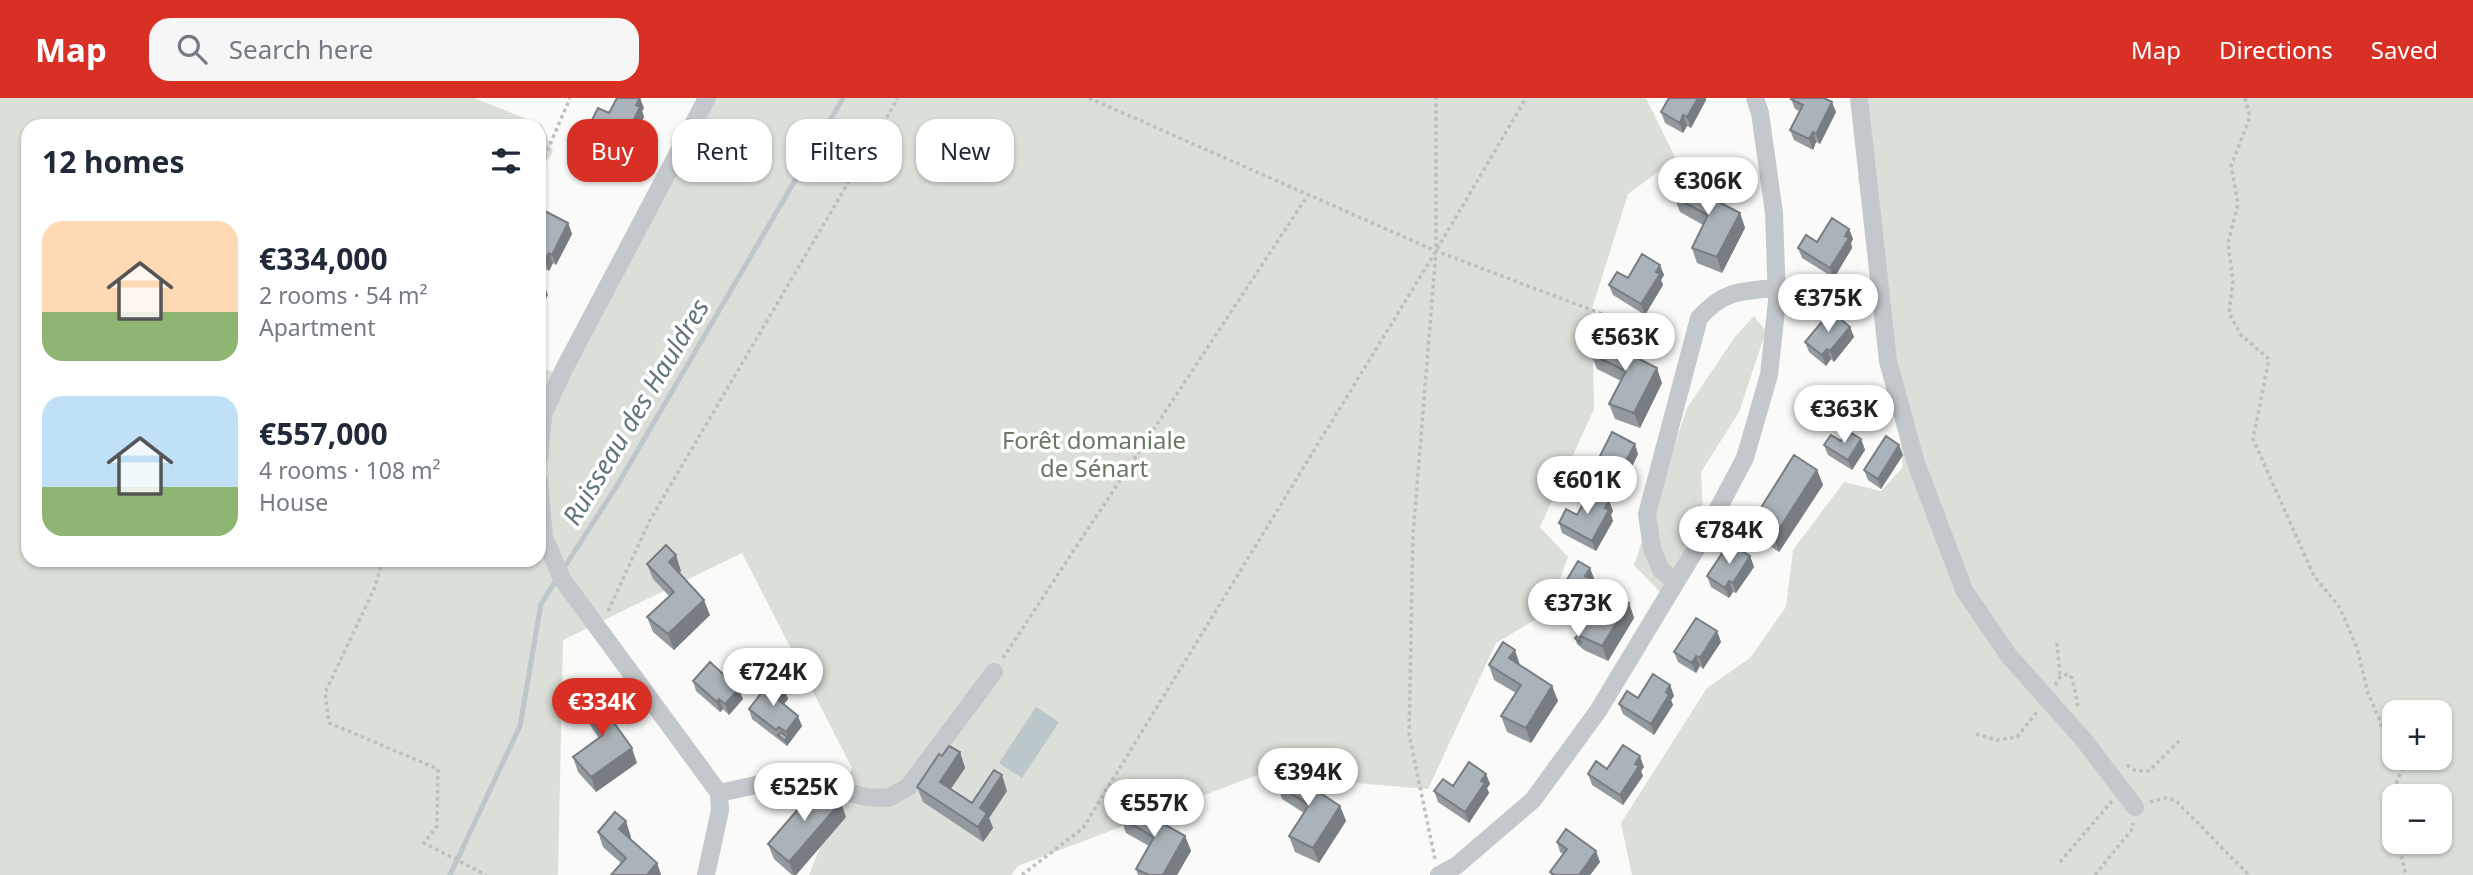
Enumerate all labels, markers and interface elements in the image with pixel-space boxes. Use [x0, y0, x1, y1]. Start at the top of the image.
search box [149, 18, 639, 81]
text: Map [35, 27, 107, 72]
icon: search [173, 30, 211, 68]
text: Search here [229, 31, 373, 67]
text: Map [2131, 33, 2181, 66]
text: Directions [2219, 33, 2333, 66]
text: Saved [2371, 33, 2438, 66]
chip: Buy [567, 119, 658, 182]
chip: Rent [672, 119, 772, 182]
chip: Filters [786, 119, 902, 182]
chip: New [916, 119, 1014, 182]
text: 12 homes [42, 141, 185, 182]
icon: filters [487, 142, 525, 180]
pin: €306K [1659, 158, 1757, 217]
text: €306K [1674, 164, 1742, 196]
text: €334,000 [259, 238, 388, 279]
icon: home [98, 249, 182, 333]
pin: €375K [1779, 274, 1877, 334]
text: 2 rooms · 54 m² [259, 279, 428, 311]
text: €375K [1794, 281, 1862, 313]
water label: Ruisseau des Hauldres [553, 292, 717, 531]
text: Apartment [259, 311, 376, 343]
pin: €563K [1576, 314, 1674, 373]
text: €563K [1591, 320, 1659, 352]
pin: €363K [1795, 386, 1893, 445]
text: €363K [1810, 392, 1878, 424]
text: €557,000 [259, 413, 388, 454]
park label: Forêt domaniale de Sénart [1002, 423, 1186, 484]
icon: home [98, 424, 182, 508]
text: 4 rooms · 108 m² [259, 454, 441, 486]
pin: €601K [1538, 456, 1636, 516]
text: €601K [1553, 463, 1621, 495]
text: House [259, 486, 328, 518]
pin: €784K [1680, 506, 1778, 566]
text: €784K [1695, 513, 1763, 545]
pin: €373K [1529, 580, 1627, 639]
text: €373K [1544, 586, 1612, 618]
pin: €724K [724, 648, 822, 708]
text: €724K [739, 655, 807, 687]
pin: €334K [553, 678, 651, 738]
text: €334K [568, 685, 636, 717]
map controls [2382, 700, 2452, 854]
button: + [2382, 700, 2452, 770]
pin: €394K [1259, 748, 1357, 808]
text: €394K [1274, 755, 1342, 787]
pin: €525K [755, 764, 853, 823]
text: €525K [770, 770, 838, 802]
pin: €557K [1105, 780, 1203, 839]
button: − [2382, 784, 2452, 854]
text: €557K [1120, 786, 1188, 818]

